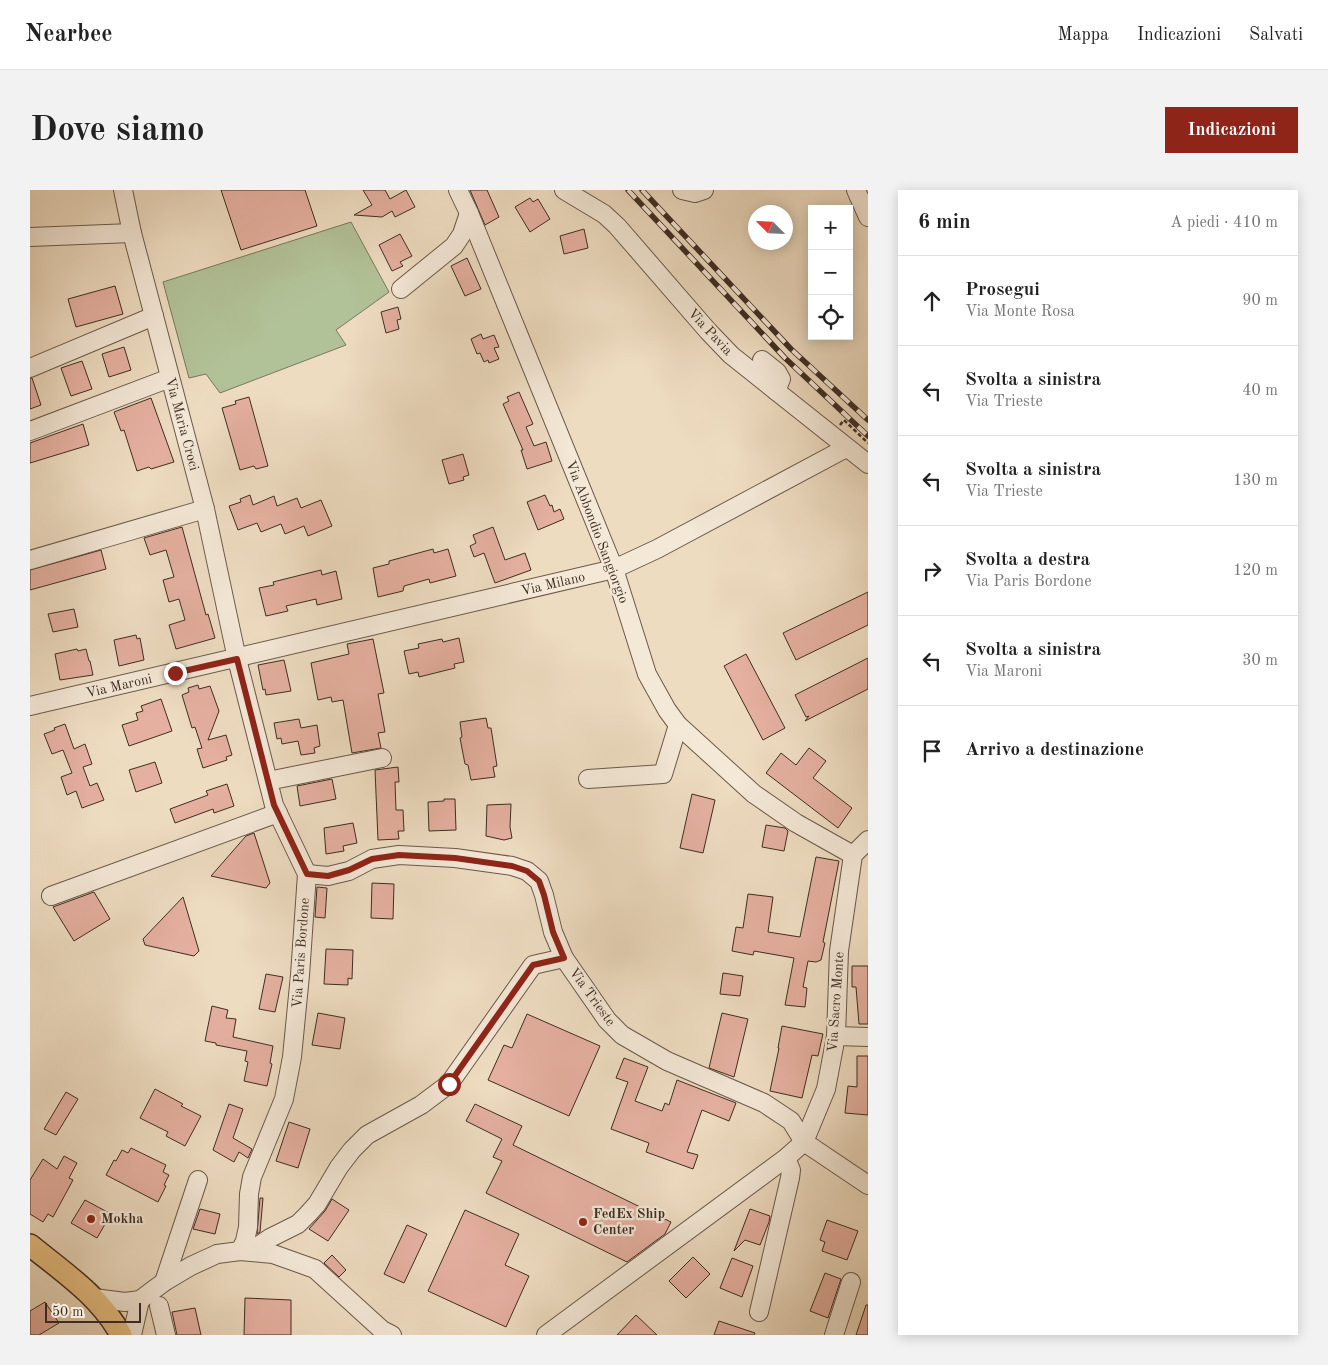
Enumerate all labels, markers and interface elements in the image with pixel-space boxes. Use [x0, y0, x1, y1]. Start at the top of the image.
text: Nearbee [25, 23, 113, 47]
text: Mappa [1057, 26, 1109, 44]
text: Indicazioni [1137, 26, 1221, 44]
text: Salvati [1249, 26, 1303, 44]
button: Indicazioni [1165, 107, 1298, 153]
text: Dove siamo [30, 113, 205, 148]
north arrow [748, 205, 793, 250]
map controls [808, 205, 853, 340]
button: + [808, 205, 853, 250]
text: 6 min [918, 212, 971, 233]
text: A piedi · 410 m [1170, 215, 1278, 231]
button: − [808, 250, 853, 295]
text: Prosegui [965, 281, 1040, 300]
icon: ahead [918, 287, 946, 315]
text: 90 m [1242, 293, 1278, 309]
button: locate [808, 295, 853, 340]
text: Via Monte Rosa [965, 304, 1075, 320]
street label: Via Pavia [685, 306, 735, 358]
text: Svolta a sinistra [965, 371, 1101, 390]
street label: Via Maria Croci [163, 376, 201, 472]
icon: left [918, 377, 946, 405]
text: 40 m [1242, 383, 1278, 399]
text: Via Trieste [965, 394, 1043, 410]
street label: Via Abbondio Sangiorgio [563, 459, 631, 605]
text: Svolta a sinistra [965, 461, 1101, 480]
icon: left [918, 467, 946, 495]
text: 130 m [1233, 473, 1278, 489]
text: Via Trieste [965, 484, 1043, 500]
text: Svolta a destra [965, 551, 1090, 570]
icon: right [918, 557, 946, 585]
text: 120 m [1233, 563, 1278, 579]
street label: Via Milano [519, 570, 587, 598]
text: Via Paris Bordone [965, 574, 1092, 590]
text: Svolta a sinistra [965, 641, 1101, 660]
icon: left [918, 647, 946, 675]
text: 30 m [1242, 653, 1278, 669]
route end [164, 662, 187, 685]
text: Via Maroni [965, 664, 1042, 680]
street label: Via Maroni [85, 672, 154, 700]
icon: arrive [918, 737, 946, 765]
text: Arrivo a destinazione [965, 741, 1144, 760]
street label: Via Paris Bordone [290, 897, 312, 1009]
street label: Via Sacro Monte [826, 951, 846, 1053]
street label: Via Trieste [566, 965, 618, 1029]
route start [438, 1073, 461, 1096]
place label: FedEx Ship Center [593, 1207, 665, 1237]
place label: Mokha [101, 1212, 143, 1226]
marker: Mokha [85, 1213, 97, 1225]
marker: FedEx Ship Center [577, 1216, 589, 1228]
scale bar [45, 1300, 141, 1323]
text: 50 m [52, 1305, 83, 1319]

